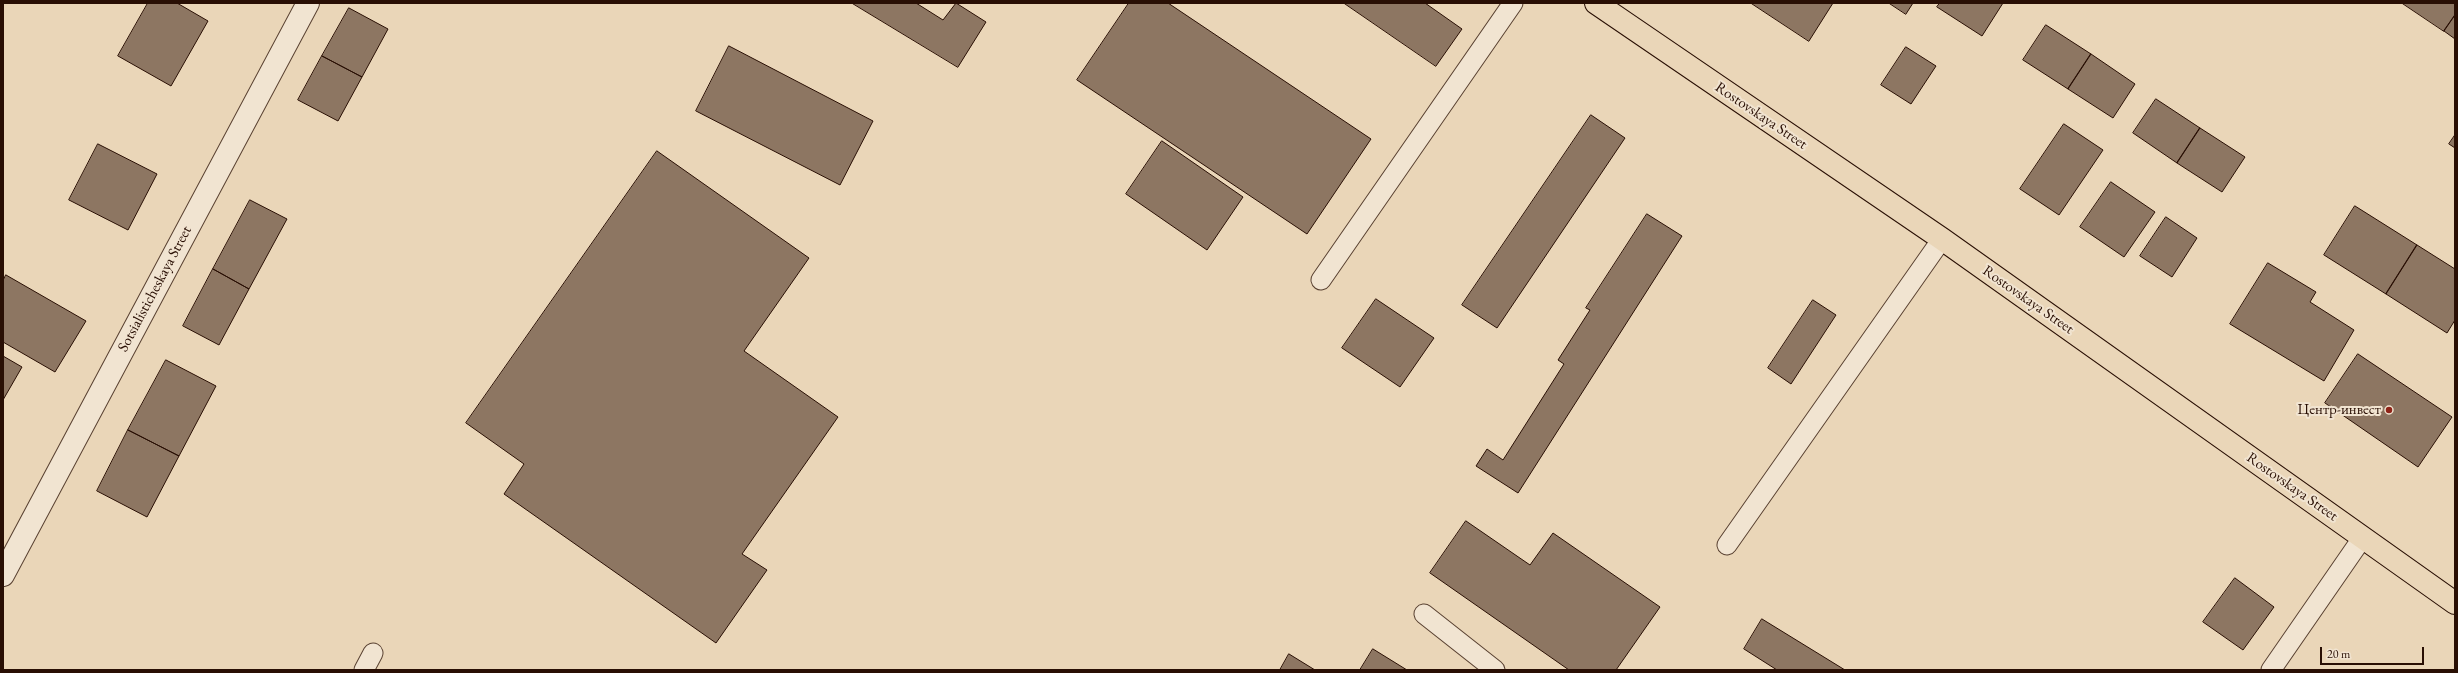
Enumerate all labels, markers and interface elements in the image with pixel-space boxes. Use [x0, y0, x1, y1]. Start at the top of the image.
street label: Rostovskaya Street [1711, 78, 1811, 154]
street label: Sotsialisticheskaya Street [114, 223, 196, 355]
street label: Rostovskaya Street [1979, 262, 2077, 338]
place label: Центр-инвест [2298, 401, 2381, 419]
marker: Центр-инвест [2384, 405, 2394, 415]
street label: Rostovskaya Street [2243, 449, 2341, 525]
scale bar [2322, 639, 2426, 665]
text: 20 m [2327, 646, 2350, 662]

